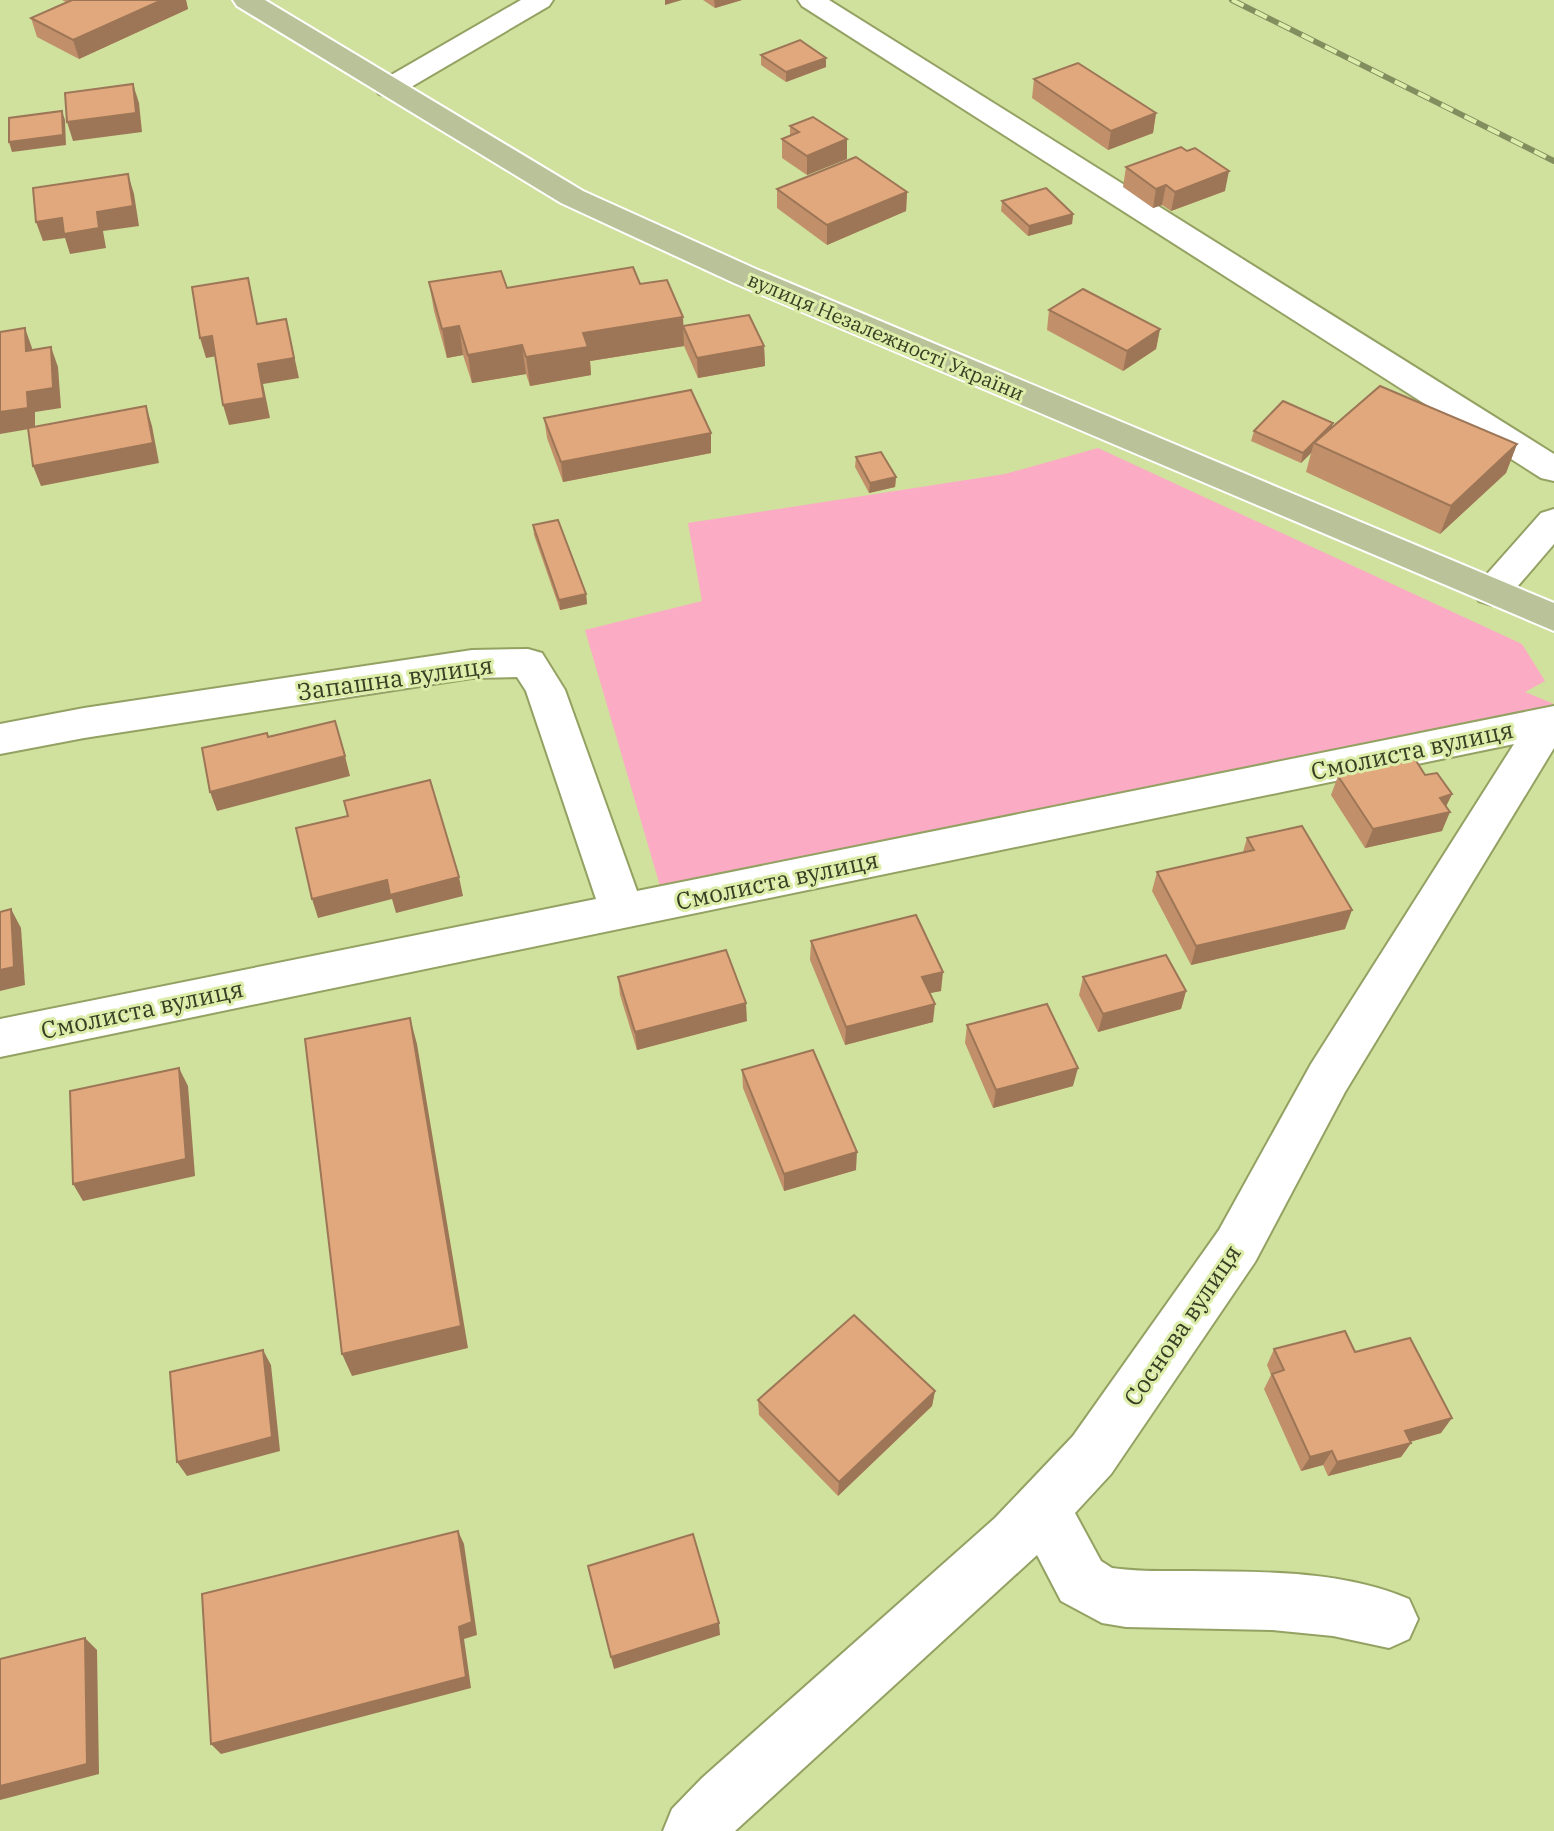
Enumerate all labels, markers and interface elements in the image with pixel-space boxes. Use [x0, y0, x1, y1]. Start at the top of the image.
street label: вулиця Незалежності України [744, 265, 1028, 407]
street label: Запашна вулиця [295, 648, 495, 708]
street label: Смолиста вулиця [1308, 713, 1516, 787]
street label: Смолиста вулиця [673, 843, 881, 917]
street label: Смолиста вулиця [38, 972, 246, 1046]
street label: Соснова вулиця [1116, 1238, 1248, 1412]

